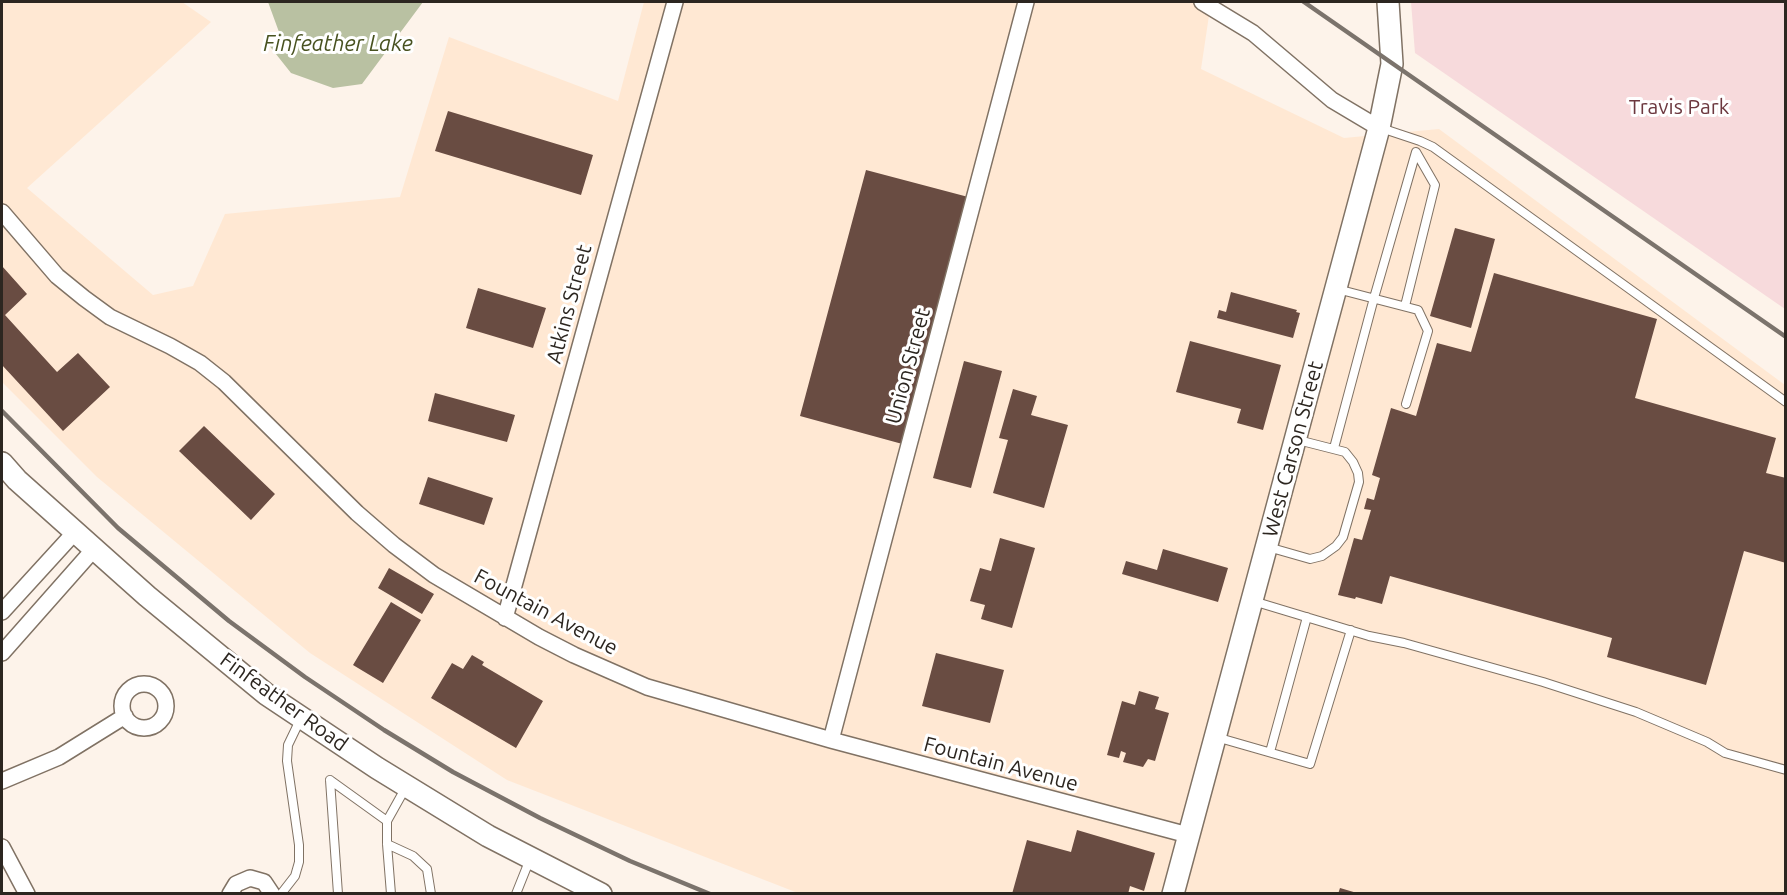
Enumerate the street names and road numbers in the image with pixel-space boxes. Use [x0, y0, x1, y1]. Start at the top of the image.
street label: Atkins Street [541, 242, 597, 366]
street label: Union Street [880, 305, 936, 427]
street label: West Carson Street [1257, 358, 1329, 540]
street label: Fountain Avenue [470, 564, 622, 660]
street label: Finfeather Road [215, 647, 353, 757]
street label: Fountain Avenue [921, 731, 1081, 797]

